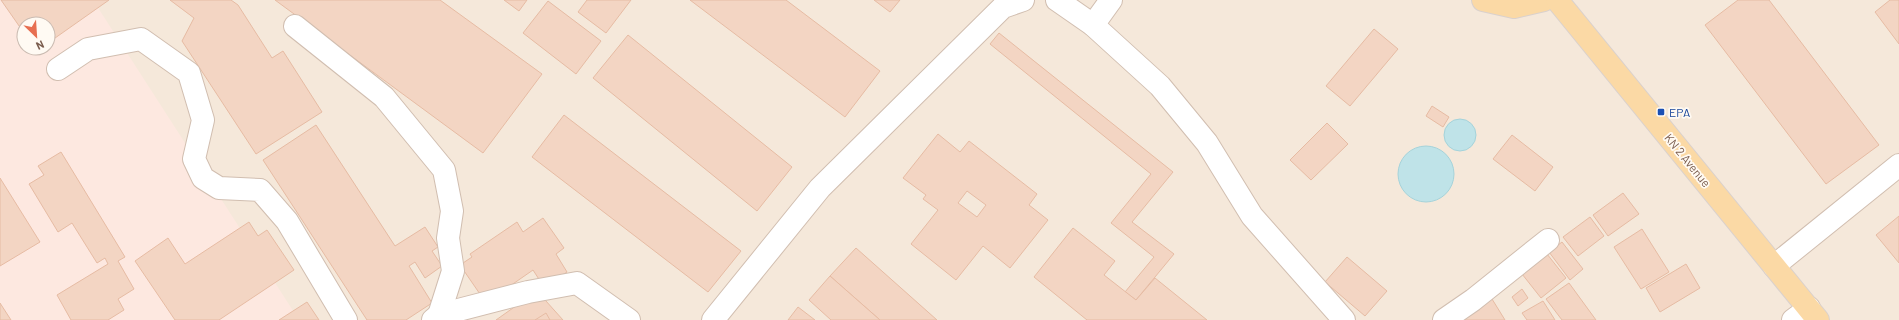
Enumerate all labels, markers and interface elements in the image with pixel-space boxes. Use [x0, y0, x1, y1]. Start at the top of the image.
north arrow [16, 16, 56, 56]
text: N [34, 38, 47, 53]
place label: EPA [1669, 105, 1690, 119]
marker: EPA [1656, 107, 1666, 117]
street label: KN 2 Avenue [1662, 130, 1714, 190]

